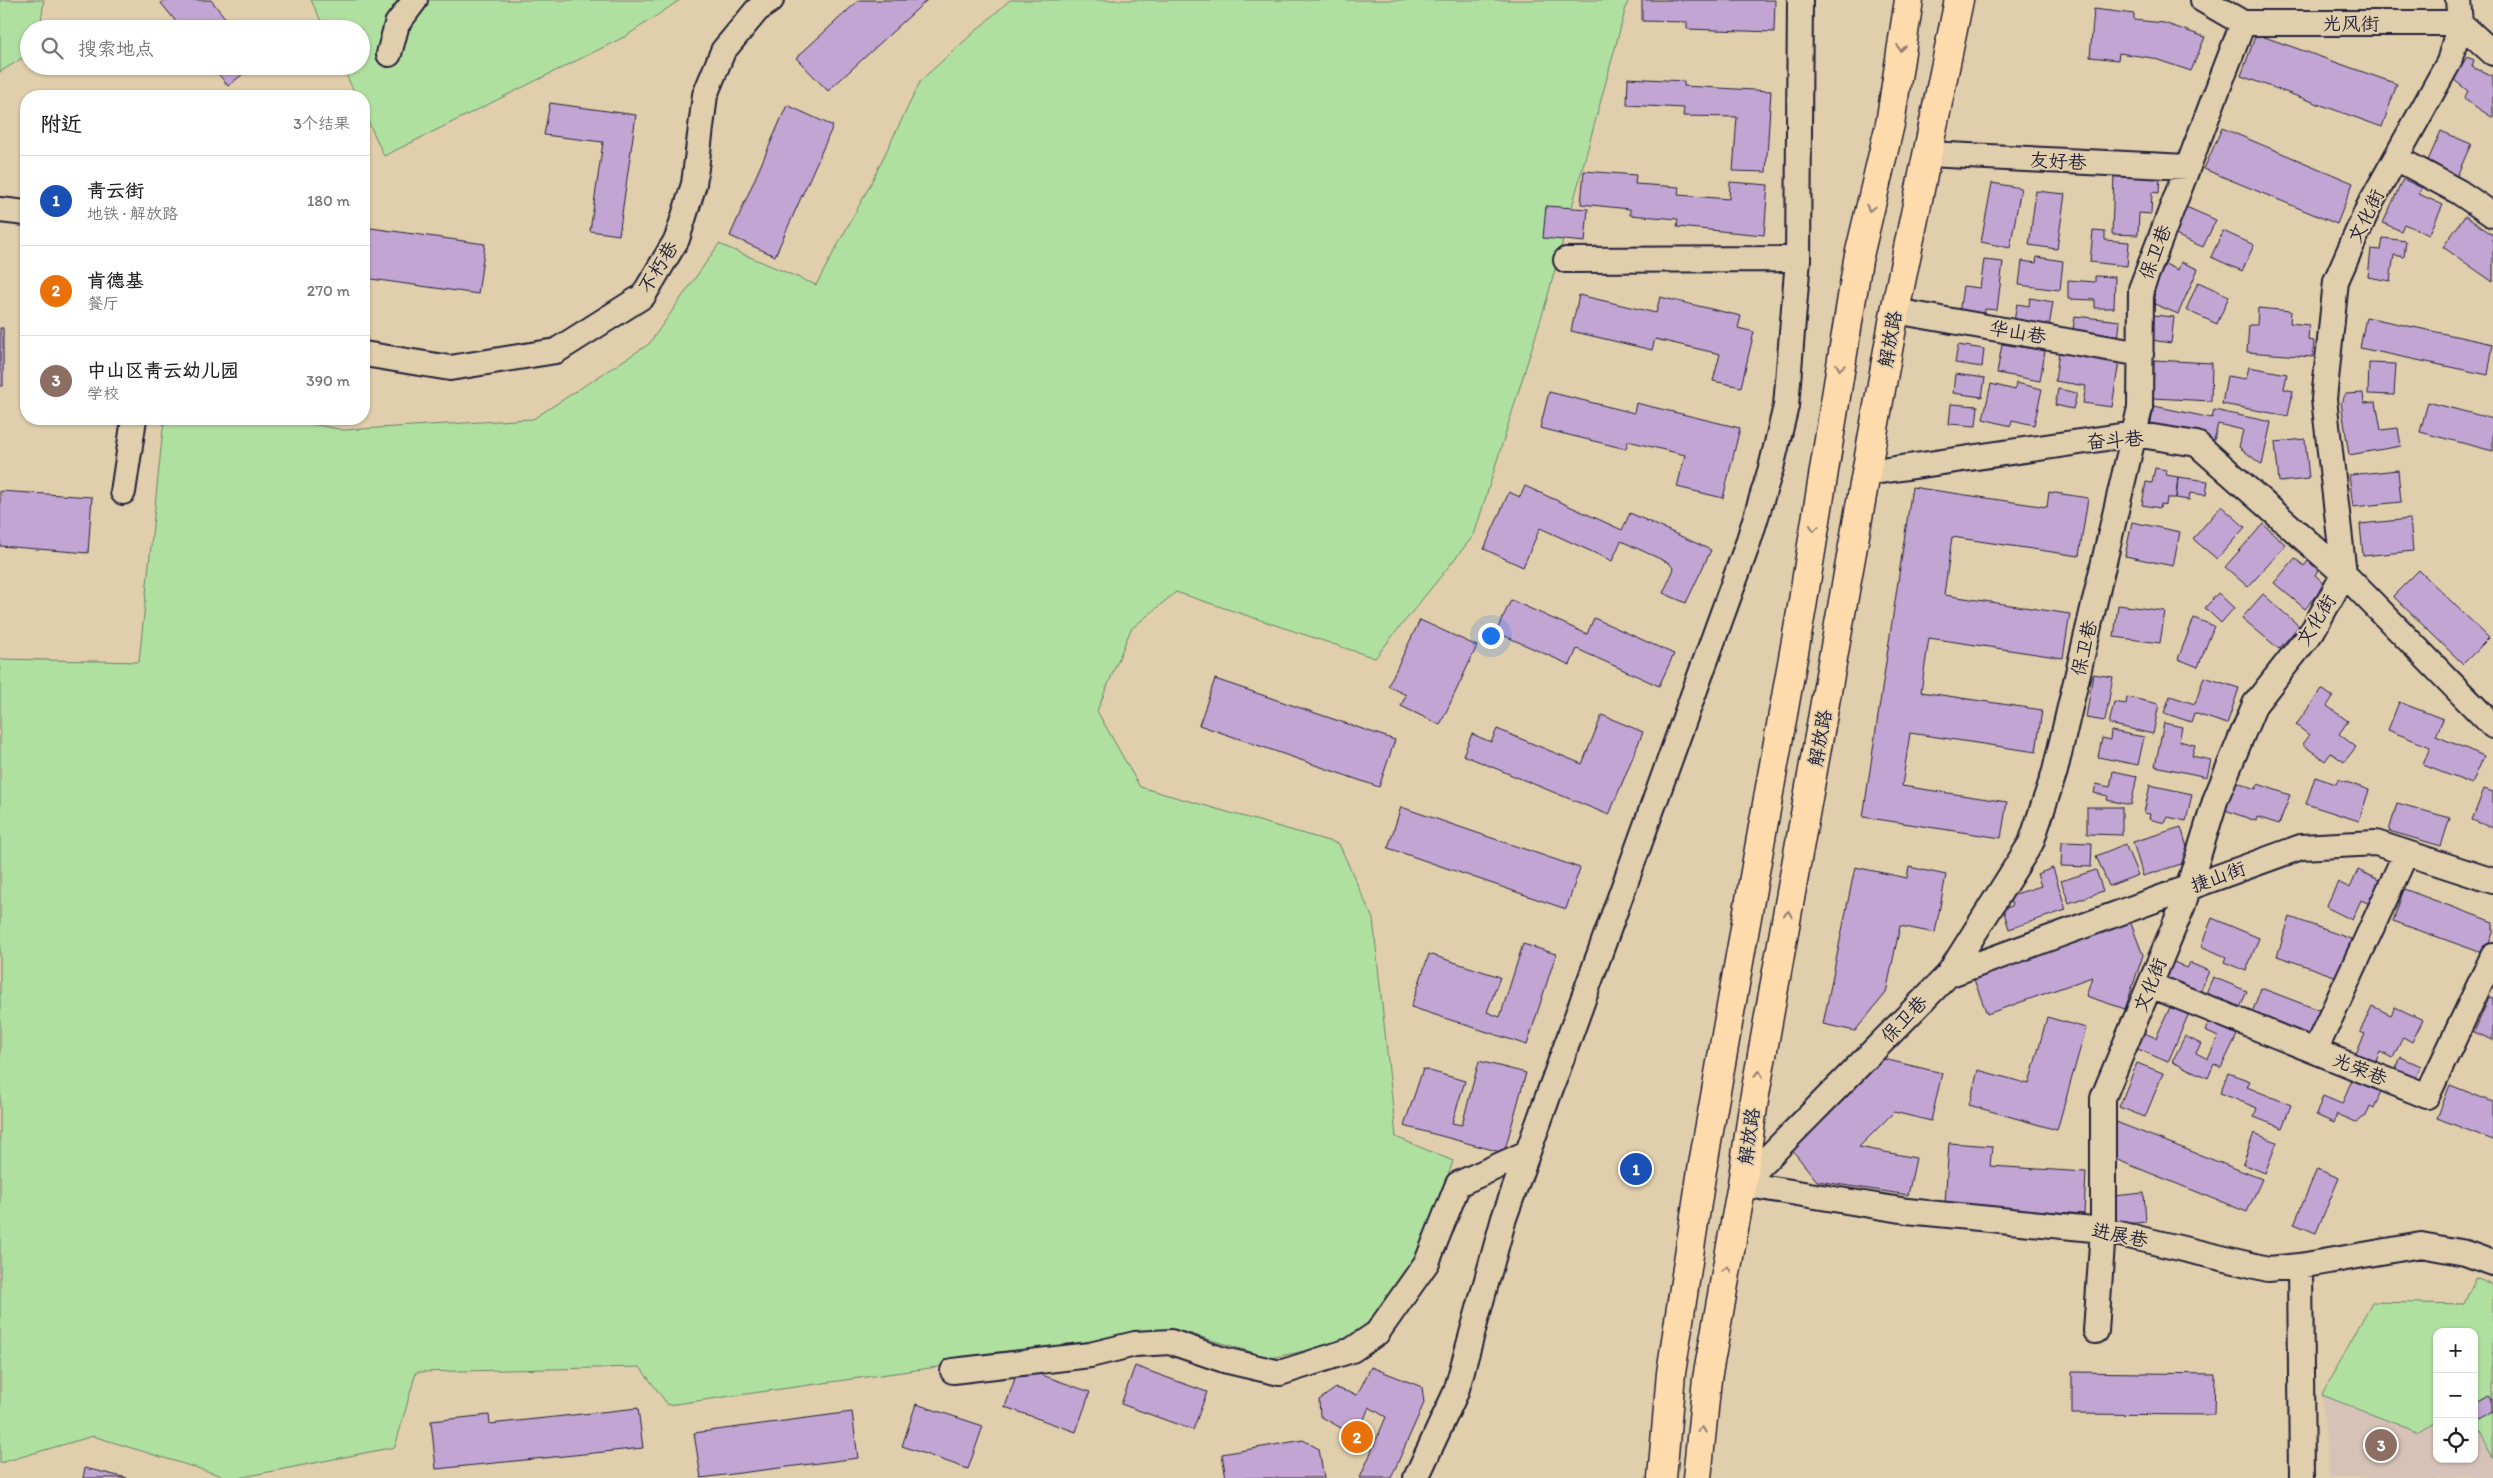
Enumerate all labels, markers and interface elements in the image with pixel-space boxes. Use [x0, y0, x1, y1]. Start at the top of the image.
street label: 光风街 [2322, 12, 2380, 35]
search box [20, 20, 370, 75]
icon: search [38, 34, 66, 62]
text: 搜索地点 [78, 37, 154, 60]
one-way arrow [1897, 44, 1907, 53]
text: 附近 [40, 111, 82, 136]
text: 3个结果 [293, 114, 350, 133]
street label: 友好巷 [2029, 148, 2087, 174]
text: 青云街 [87, 179, 144, 202]
street label: 文化街 [2343, 185, 2389, 247]
text: 1 [52, 191, 60, 210]
text: 180 m [307, 191, 350, 210]
one-way arrow [1865, 203, 1876, 212]
text: 地铁 · 解放路 [87, 204, 178, 223]
street label: 保卫巷 [2134, 221, 2176, 283]
street label: 不朽巷 [633, 237, 683, 297]
text: 肯德基 [87, 269, 144, 292]
text: 2 [52, 281, 60, 300]
text: 270 m [307, 281, 350, 300]
text: 餐厅 [87, 294, 119, 313]
street label: 解放路 [1874, 309, 1906, 369]
street label: 华山巷 [1988, 316, 2048, 348]
text: 中山区青云幼儿园 [87, 359, 239, 382]
one-way arrow [1835, 363, 1845, 371]
text: 3 [52, 371, 60, 390]
text: 390 m [306, 371, 350, 390]
text: 学校 [87, 384, 119, 403]
street label: 奋斗巷 [2086, 427, 2144, 453]
one-way arrow [1809, 523, 1819, 532]
street label: 文化街 [2291, 590, 2341, 650]
street label: 保卫巷 [2066, 618, 2102, 678]
your location [1478, 623, 1504, 649]
street label: 解放路 [1804, 708, 1836, 768]
street label: 捷山街 [2187, 856, 2249, 898]
one-way arrow [1782, 910, 1792, 919]
street label: 文化街 [2129, 954, 2171, 1016]
street label: 保卫巷 [1876, 991, 1932, 1047]
street label: 光荣巷 [2329, 1048, 2391, 1090]
one-way arrow [1753, 1070, 1763, 1079]
street label: 解放路 [1734, 1106, 1764, 1166]
pin: 1 [1620, 1150, 1652, 1188]
street label: 进展巷 [2090, 1218, 2150, 1252]
one-way arrow [1721, 1265, 1731, 1273]
map controls [2433, 1328, 2478, 1463]
button: + [2433, 1328, 2478, 1373]
button: − [2433, 1373, 2478, 1418]
pin: 2 [1341, 1418, 1373, 1456]
button: locate [2433, 1418, 2478, 1463]
one-way arrow [1696, 1425, 1707, 1433]
pin: 3 [2365, 1426, 2397, 1464]

